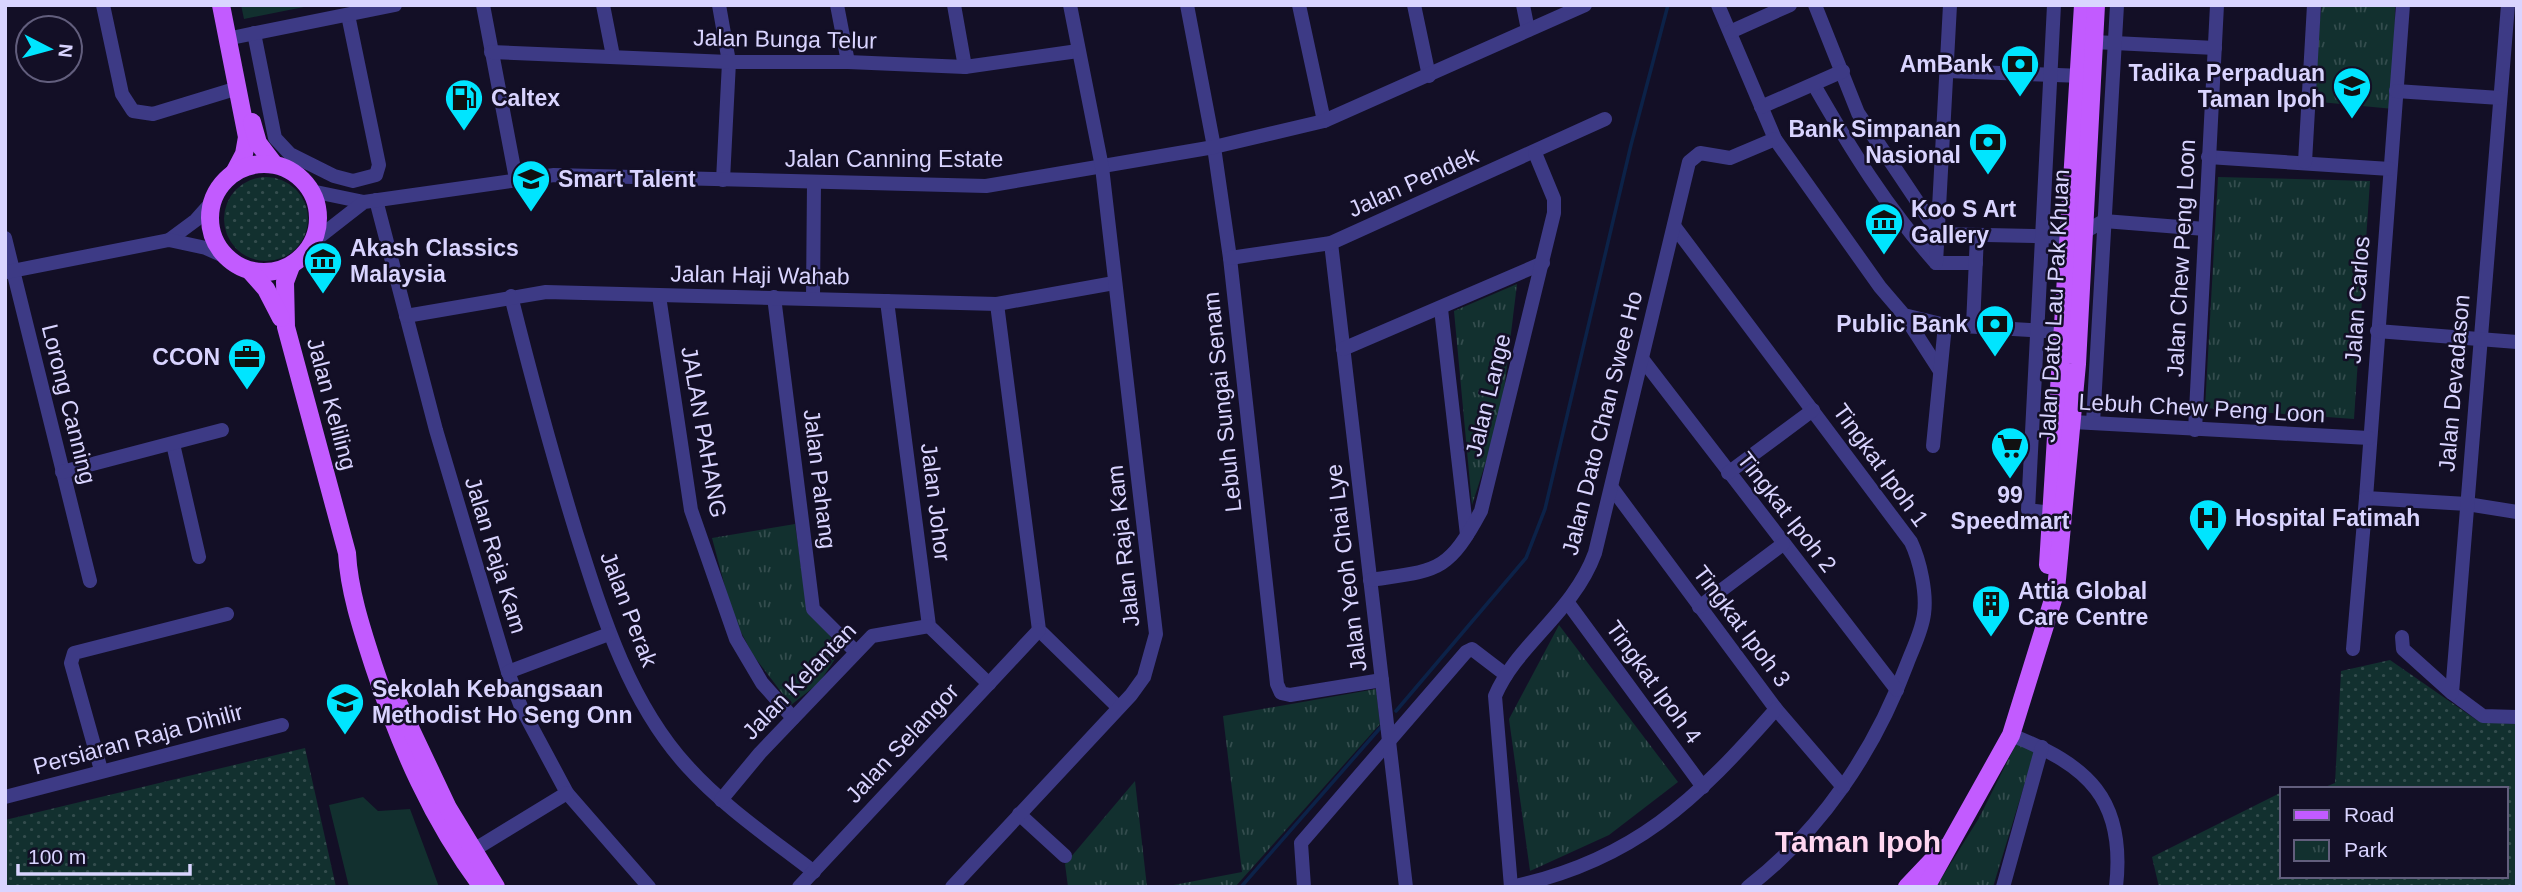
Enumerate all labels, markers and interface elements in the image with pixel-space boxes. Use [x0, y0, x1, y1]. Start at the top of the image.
north arrow [14, 14, 84, 84]
street label: Jalan Bunga Telur [693, 24, 877, 54]
text: N [54, 43, 77, 59]
bank icon: AmBank [1999, 43, 2041, 98]
place label: AmBank [1900, 51, 1993, 77]
place label: Tadika Perpaduan Taman Ipoh [2129, 60, 2325, 112]
school or university icon: Tadika Perpaduan Taman Ipoh [2331, 65, 2373, 120]
fuel station icon: Caltex [443, 77, 485, 132]
place label: Caltex [491, 85, 560, 111]
place label: Bank Simpanan Nasional [1788, 116, 1961, 168]
bank icon: Bank Simpanan Nasional [1967, 121, 2009, 176]
street label: Jalan Chew Peng Loon [2162, 139, 2200, 377]
street label: Jalan Pendek [1344, 142, 1482, 222]
street label: Jalan Canning Estate [785, 146, 1003, 172]
school or university icon: Smart Talent [510, 158, 552, 213]
place label: Smart Talent [558, 166, 696, 192]
street label: Jalan Dato Lau Pak Khuan [2034, 169, 2074, 443]
place label: Koo S Art Gallery [1911, 196, 2017, 248]
museum icon: Koo S Art Gallery [1863, 201, 1905, 256]
place label: Akash Classics Malaysia [350, 235, 519, 287]
street label: Jalan Carlos [2340, 235, 2374, 365]
museum icon: Akash Classics Malaysia [302, 240, 344, 295]
street label: Jalan Haji Wahab [670, 260, 850, 290]
street label: Jalan Dato Chan Swee Ho [1557, 288, 1647, 558]
street label: Lebuh Sungai Senam [1198, 291, 1246, 513]
street label: Jalan Devadason [2433, 293, 2475, 473]
bank icon: Public Bank [1974, 303, 2016, 358]
place label: Public Bank [1836, 311, 1968, 337]
street label: Lorong Canning [37, 321, 101, 487]
street label: Jalan Lange [1460, 331, 1516, 459]
street label: Jalan Keliling [302, 335, 362, 473]
office icon: CCON [226, 336, 268, 391]
place label: CCON [152, 344, 220, 370]
street label: JALAN PAHANG [676, 344, 732, 520]
street label: Lebuh Chew Peng Loon [2078, 389, 2326, 427]
street label: Tingkat Ipoh 1 [1828, 399, 1934, 531]
street label: Jalan Pahang [799, 408, 841, 550]
supermarket icon: 99 Speedmart [1989, 425, 2031, 480]
street label: Jalan Johor [916, 441, 956, 563]
street label: Tingkat Ipoh 2 [1732, 447, 1842, 577]
street label: Jalan Yeoh Chai Lye [1320, 463, 1372, 673]
street label: Jalan Raja Kam [1102, 464, 1144, 628]
street label: Jalan Raja Kam [460, 474, 532, 636]
place label: 99 Speedmart [1951, 482, 2070, 534]
hospital icon: Hospital Fatimah [2187, 497, 2229, 552]
place label: Hospital Fatimah [2235, 505, 2420, 531]
street label: Jalan Perak [595, 548, 663, 671]
street label: Tingkat Ipoh 3 [1688, 560, 1796, 692]
place label: Attia Global Care Centre [2018, 578, 2148, 630]
building icon: Attia Global Care Centre [1970, 583, 2012, 638]
street label: Tingkat Ipoh 4 [1601, 616, 1707, 748]
street label: Jalan Kelantan [737, 617, 861, 745]
place label: Sekolah Kebangsaan Methodist Ho Seng Onn [372, 676, 633, 728]
street label: Jalan Selangor [840, 678, 964, 808]
school or university icon: Sekolah Kebangsaan Methodist Ho Seng Onn [324, 681, 366, 736]
street label: Persiaran Raja Dihilir [30, 698, 246, 780]
legend [2280, 787, 2508, 878]
text: Road [2344, 803, 2394, 826]
district label: Taman Ipoh [1775, 825, 1941, 858]
scale bar [18, 832, 189, 876]
text: Park [2344, 838, 2388, 861]
text: 100 m [28, 845, 86, 868]

